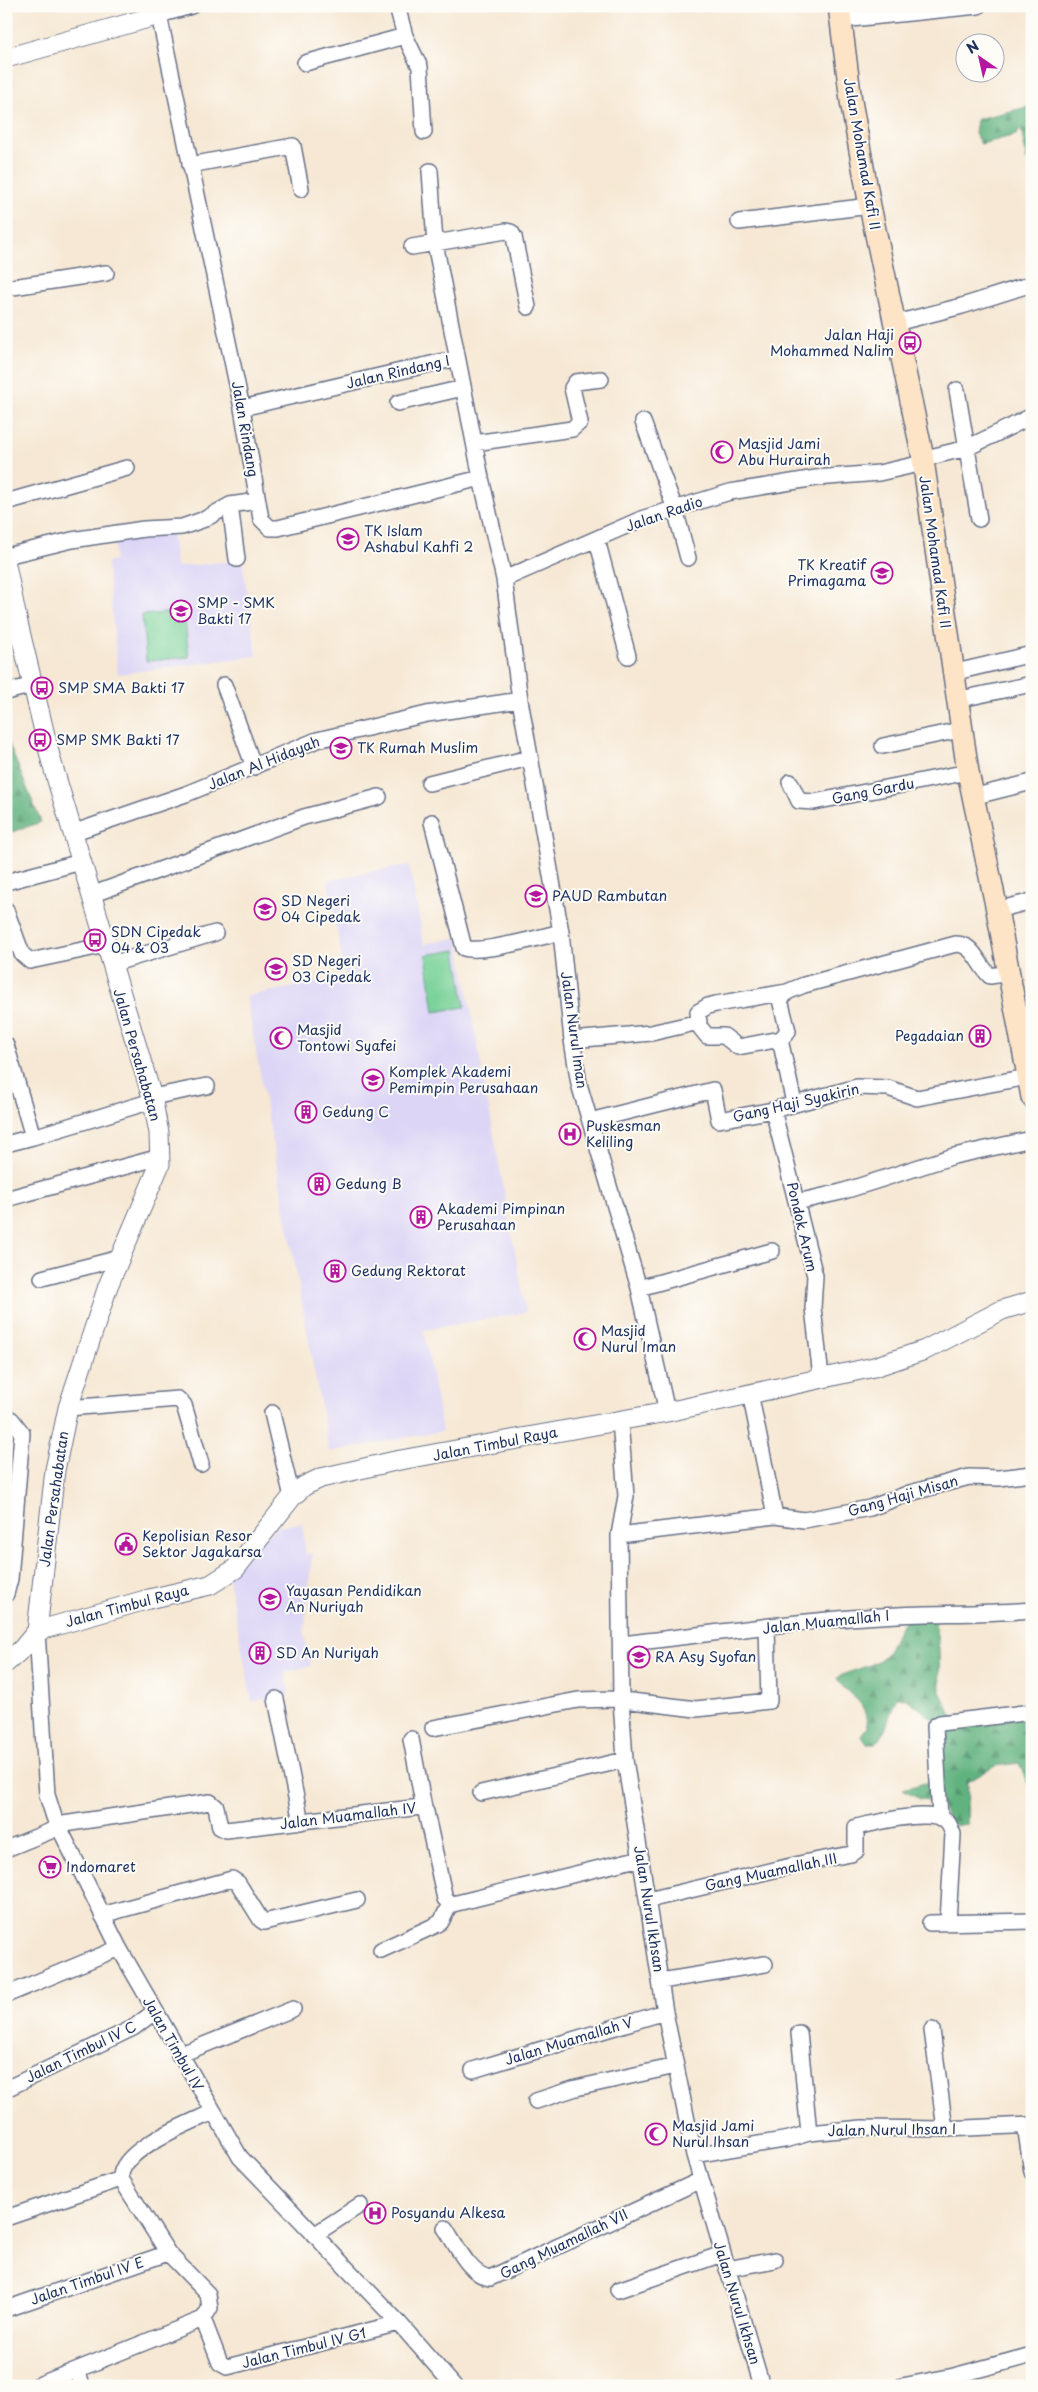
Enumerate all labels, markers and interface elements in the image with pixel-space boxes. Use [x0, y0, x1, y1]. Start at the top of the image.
north arrow [956, 32, 1006, 82]
text: N [962, 35, 983, 59]
street label: Jalan Mohamad Kafi II [839, 76, 886, 232]
place label: Jalan Haji Mohammed Nalim [770, 324, 894, 361]
bus stop icon: Jalan Haji Mohammed Nalim [898, 331, 922, 355]
street label: Jalan Rindang I [344, 349, 452, 394]
street label: Jalan Rindang [227, 379, 264, 478]
place label: Masjid Jami Abu Hurairah [738, 433, 831, 470]
mosque icon: Masjid Jami Abu Hurairah [710, 440, 734, 464]
street label: Jalan Mohamad Kafi II [914, 474, 957, 630]
street label: Jalan Radio [623, 490, 705, 536]
place label: TK Islam Ashabul Kahfi 2 [364, 520, 474, 557]
school or university icon: TK Islam Ashabul Kahfi 2 [336, 527, 360, 551]
place label: TK Kreatif Primagama [788, 554, 867, 591]
school or university icon: TK Kreatif Primagama [870, 561, 894, 585]
place label: SMP - SMK Bakti 17 [197, 592, 275, 629]
school or university icon: SMP - SMK Bakti 17 [169, 599, 193, 623]
bus stop icon: SMP SMA Bakti 17 [30, 676, 54, 700]
place label: SMP SMA Bakti 17 [58, 677, 185, 698]
bus stop icon: SMP SMK Bakti 17 [28, 728, 52, 752]
place label: SMP SMK Bakti 17 [56, 729, 180, 750]
street label: Jalan Al Hidayah [205, 730, 323, 795]
school or university icon: TK Rumah Muslim [329, 736, 353, 760]
place label: TK Rumah Muslim [357, 737, 478, 758]
street label: Gang Gardu [830, 772, 916, 809]
school or university icon: PAUD Rambutan [524, 884, 548, 908]
place label: PAUD Rambutan [552, 885, 667, 906]
place label: SD Negeri 04 Cipedak [281, 890, 361, 927]
school or university icon: SD Negeri 04 Cipedak [253, 897, 277, 921]
place label: SDN Cipedak 04 & 03 [111, 921, 201, 958]
bus stop icon: SDN Cipedak 04 & 03 [83, 928, 107, 952]
place label: SD Negeri 03 Cipedak [292, 950, 372, 987]
school or university icon: SD Negeri 03 Cipedak [264, 957, 288, 981]
street label: Jalan Nurul Iman [556, 970, 593, 1090]
street label: Jalan Persahabatan [109, 986, 166, 1124]
place label: Masjid Tontowi Syafei [297, 1019, 397, 1056]
building icon: Pegadaian [968, 1024, 992, 1048]
place label: Pegadaian [895, 1025, 964, 1046]
mosque icon: Masjid Tontowi Syafei [269, 1026, 293, 1050]
place label: Komplek Akademi Pemimpin Perusahaan [389, 1061, 538, 1098]
school or university icon: Komplek Akademi Pemimpin Perusahaan [361, 1068, 385, 1092]
street label: Gang Haji Syakirin [731, 1078, 861, 1127]
building icon: Gedung C [294, 1100, 318, 1124]
place label: Gedung C [322, 1101, 389, 1122]
place label: Puskesman Keliling [586, 1115, 661, 1152]
hospital icon: Puskesman Keliling [558, 1122, 582, 1146]
building icon: Gedung B [307, 1172, 331, 1196]
place label: Gedung B [335, 1173, 402, 1194]
street label: Pondok Arum [782, 1180, 823, 1274]
place label: Akademi Pimpinan Perusahaan [437, 1198, 565, 1235]
building icon: Akademi Pimpinan Perusahaan [409, 1205, 433, 1229]
building icon: Gedung Rektorat [323, 1259, 347, 1283]
place label: Gedung Rektorat [351, 1260, 466, 1281]
place label: Masjid Nurul Iman [601, 1320, 676, 1357]
mosque icon: Masjid Nurul Iman [573, 1327, 597, 1351]
street label: Jalan Timbul Raya [431, 1421, 559, 1466]
street label: Jalan Persahabatan [34, 1430, 73, 1568]
street label: Gang Haji Misan [845, 1470, 960, 1521]
place label: Kepolisian Resor Sektor Jagakarsa [142, 1525, 262, 1562]
public building icon: Kepolisian Resor Sektor Jagakarsa [114, 1532, 138, 1556]
street label: Jalan Timbul Raya [63, 1579, 191, 1632]
place label: Yayasan Pendidikan An Nuriyah [286, 1580, 422, 1617]
school or university icon: Yayasan Pendidikan An Nuriyah [258, 1587, 282, 1611]
street label: Jalan Muamallah I [761, 1604, 891, 1639]
building icon: SD An Nuriyah [248, 1641, 272, 1665]
place label: SD An Nuriyah [276, 1642, 379, 1663]
school or university icon: RA Asy Syofan [627, 1645, 651, 1669]
place label: RA Asy Syofan [655, 1646, 756, 1667]
street label: Jalan Muamallah IV [278, 1797, 418, 1834]
street label: Jalan Nurul Ikhsan [629, 1844, 670, 1974]
street label: Gang Muamallah III [703, 1847, 839, 1896]
supermarket icon: Indomaret [38, 1855, 62, 1879]
place label: Indomaret [66, 1856, 136, 1877]
street label: Jalan Timbul IV [138, 1993, 209, 2095]
street label: Jalan Muamallah V [502, 2011, 636, 2070]
street label: Jalan Timbul IV C [22, 2016, 140, 2087]
place label: Masjid Jami Nurul Ihsan [672, 2115, 754, 2152]
street label: Jalan Nurul Ihsan I [828, 2118, 956, 2141]
mosque icon: Masjid Jami Nurul Ihsan [644, 2122, 668, 2146]
hospital icon: Posyandu Alkesa [363, 2201, 387, 2225]
place label: Posyandu Alkesa [391, 2202, 506, 2223]
street label: Gang Muamallah VII [496, 2203, 631, 2284]
street label: Jalan Nurul Ikhsan [709, 2239, 766, 2367]
street label: Jalan Timbul IV E [27, 2251, 147, 2310]
street label: Jalan Timbul IV G1 [239, 2322, 368, 2373]

